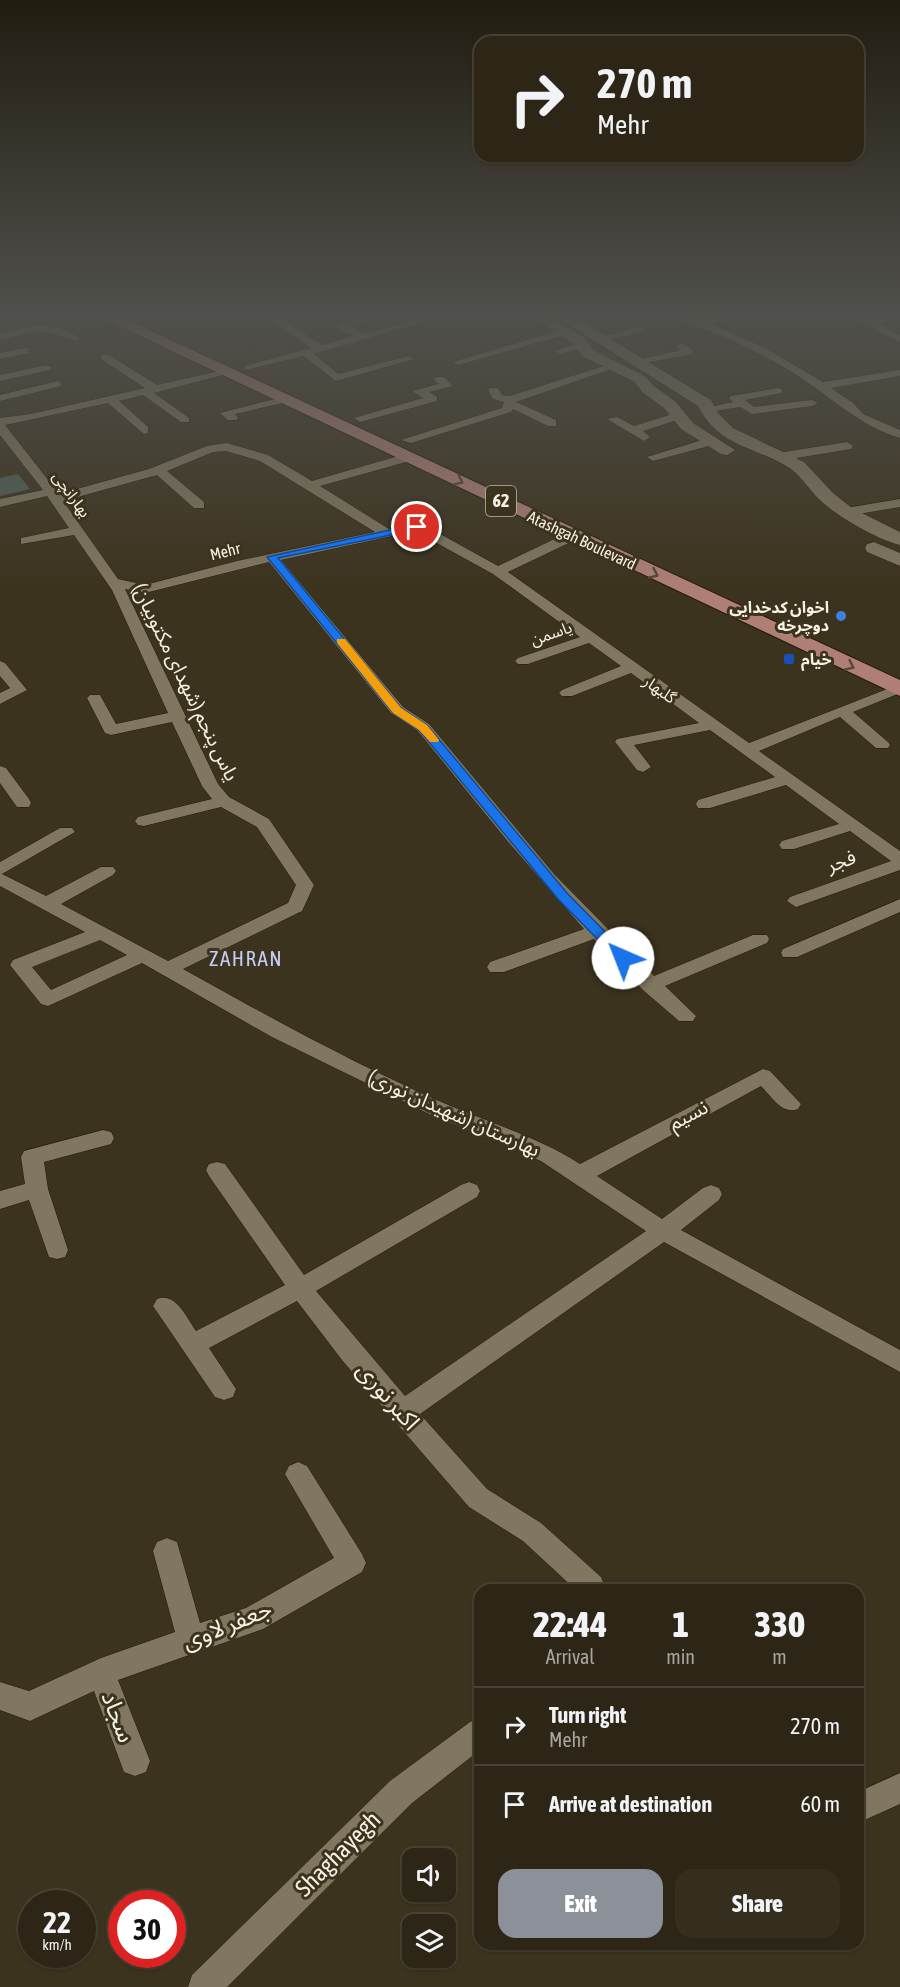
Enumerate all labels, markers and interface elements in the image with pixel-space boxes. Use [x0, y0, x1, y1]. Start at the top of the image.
text: 270 m [597, 59, 692, 107]
icon: right [498, 60, 576, 138]
text: Mehr [597, 109, 648, 140]
street label: بهارانچی [48, 467, 95, 522]
one-way arrow [453, 474, 464, 486]
road number: 62 [486, 486, 516, 516]
pin [391, 501, 442, 552]
street label: Atashgah Boulevard [525, 507, 639, 574]
icon: arrive [400, 510, 433, 543]
street label: Mehr [208, 539, 242, 563]
one-way arrow [648, 567, 659, 579]
street label: یاس پنجم (شهدای مکتوبیان) [125, 579, 244, 786]
place label: اخوان کدخدایی دوچرخه [729, 598, 829, 636]
marker: اخوان کدخدایی دوچرخه [834, 609, 848, 623]
street label: یاسمن [528, 618, 575, 649]
place label: خیام [801, 650, 831, 671]
marker: خیام [782, 652, 796, 666]
one-way arrow [844, 658, 855, 670]
street label: گلبهار [639, 671, 680, 708]
street label: فجر [822, 845, 859, 878]
position arrow [591, 926, 655, 990]
district label: ZAHRAN [209, 946, 283, 970]
street label: بهارستان (شهیدان نوری) [364, 1064, 544, 1162]
street label: نسیم [664, 1095, 713, 1138]
street label: اکبر نوری [351, 1356, 425, 1436]
street label: جعفر لاوی [178, 1594, 276, 1656]
text: 22:44 [533, 1603, 607, 1645]
text: 1 [672, 1603, 689, 1645]
text: 330 [754, 1603, 805, 1645]
text: Arrival [546, 1645, 595, 1668]
text: min [666, 1645, 695, 1668]
text: m [772, 1645, 787, 1668]
street label: سجاد [96, 1687, 140, 1746]
text: Turn right [549, 1702, 626, 1728]
icon: right [498, 1710, 531, 1743]
text: 270 m [790, 1713, 840, 1739]
text: Mehr [549, 1728, 587, 1751]
icon: arrive [498, 1788, 531, 1821]
text: Arrive at destination [549, 1791, 712, 1817]
text: 60 m [800, 1791, 840, 1817]
street label: Shaghayegh [290, 1806, 386, 1902]
map controls [402, 1848, 456, 1968]
button: sound [402, 1848, 456, 1902]
button: Exit [498, 1869, 663, 1938]
button: Share [675, 1869, 840, 1938]
speed limit sign: 30 [108, 1890, 186, 1968]
text: 22 [43, 1905, 71, 1939]
button: layers [402, 1914, 456, 1968]
text: km/h [42, 1936, 72, 1953]

